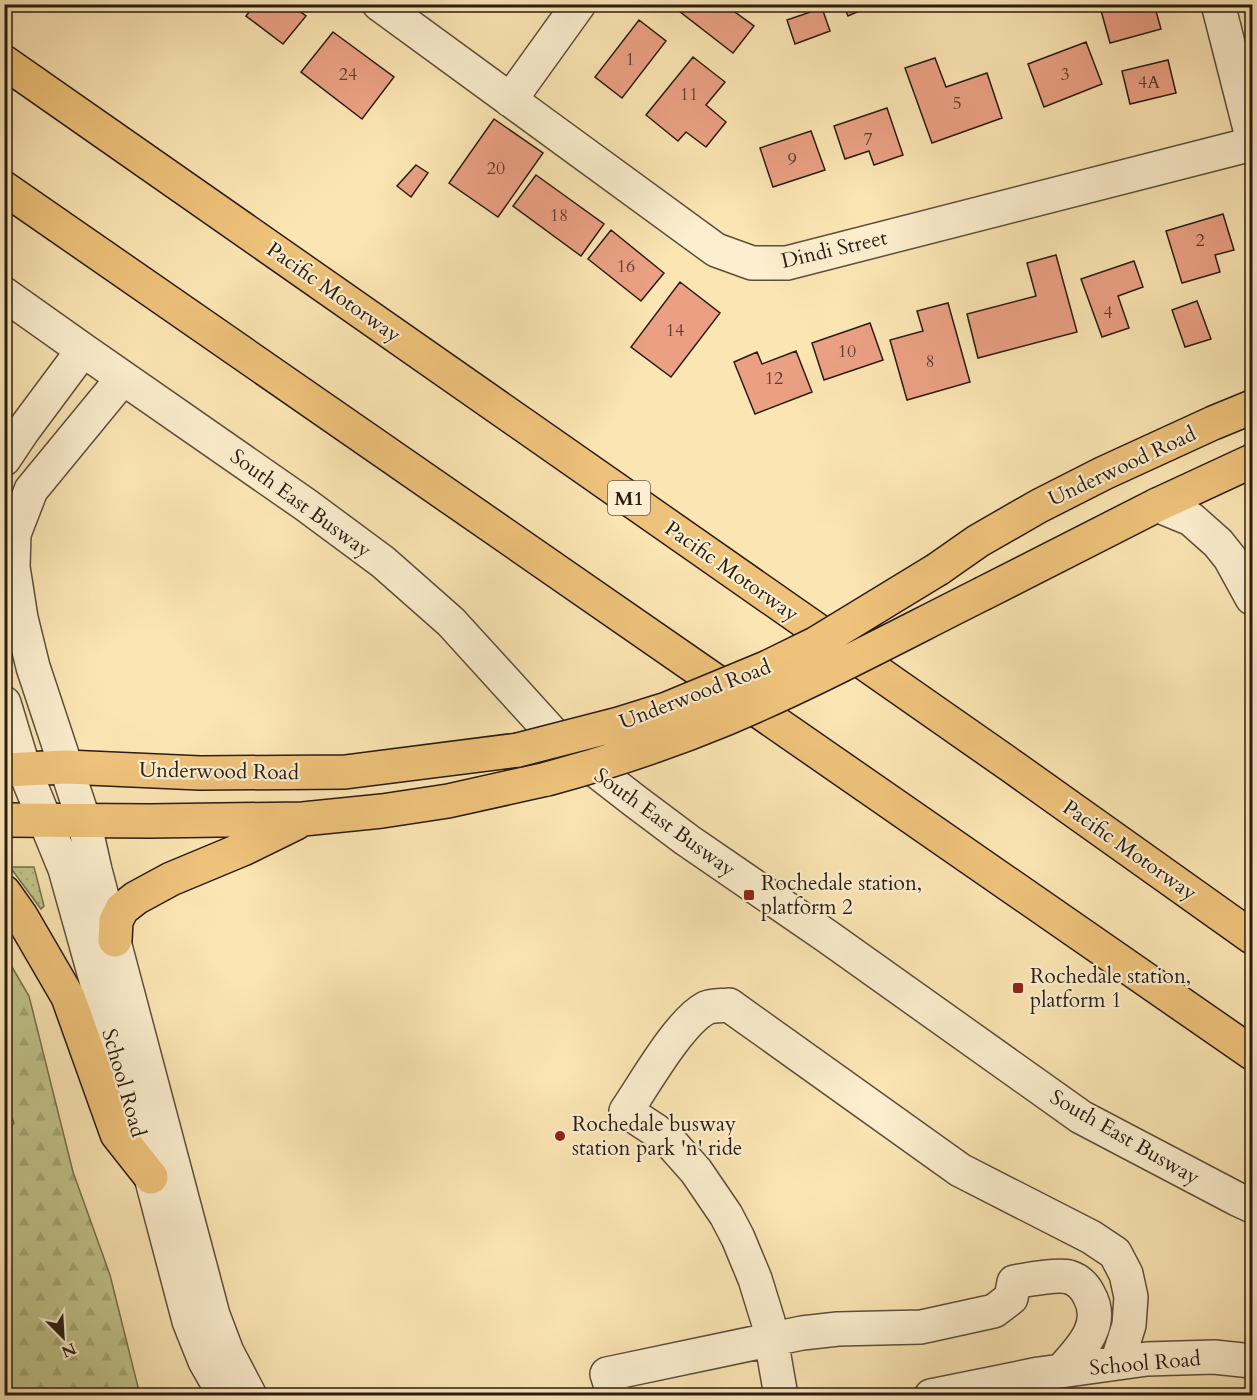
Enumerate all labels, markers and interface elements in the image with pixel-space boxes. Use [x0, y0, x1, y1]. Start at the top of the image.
house number: 1 [625, 47, 635, 72]
house number: 24 [339, 62, 357, 87]
house number: 3 [1060, 62, 1070, 87]
house number: 4A [1138, 70, 1160, 95]
house number: 11 [680, 82, 698, 107]
house number: 5 [952, 91, 962, 116]
house number: 7 [863, 127, 873, 152]
house number: 9 [787, 147, 797, 172]
house number: 20 [487, 156, 505, 181]
house number: 18 [550, 203, 568, 228]
street label: Dindi Street [778, 223, 890, 276]
house number: 2 [1195, 228, 1205, 253]
street label: Pacific Motorway [261, 235, 407, 350]
house number: 16 [617, 254, 635, 279]
house number: 4 [1103, 300, 1113, 325]
house number: 14 [666, 318, 684, 343]
house number: 10 [838, 339, 856, 364]
house number: 8 [925, 349, 935, 374]
house number: 12 [765, 366, 783, 391]
street label: Underwood Road [1044, 420, 1201, 513]
street label: South East Busway [224, 442, 377, 565]
road number: M1 [608, 481, 650, 515]
street label: Pacific Motorway [659, 514, 805, 629]
street label: Underwood Road [615, 652, 775, 737]
street label: Underwood Road [139, 756, 299, 787]
street label: South East Busway [588, 761, 741, 884]
street label: Pacific Motorway [1057, 793, 1203, 908]
place label: Rochedale station, platform 2 [761, 869, 922, 922]
marker: Rochedale station, platform 2 [742, 888, 756, 902]
place label: Rochedale station, platform 1 [1030, 962, 1191, 1015]
marker: Rochedale station, platform 1 [1011, 981, 1025, 995]
street label: School Road [94, 1026, 153, 1141]
street label: South East Busway [1045, 1083, 1205, 1192]
place label: Rochedale busway station park 'n' ride [572, 1110, 742, 1163]
marker: Rochedale busway station park 'n' ride [553, 1129, 567, 1143]
north arrow [33, 1307, 93, 1367]
text: N [58, 1337, 80, 1363]
street label: School Road [1088, 1344, 1202, 1383]

